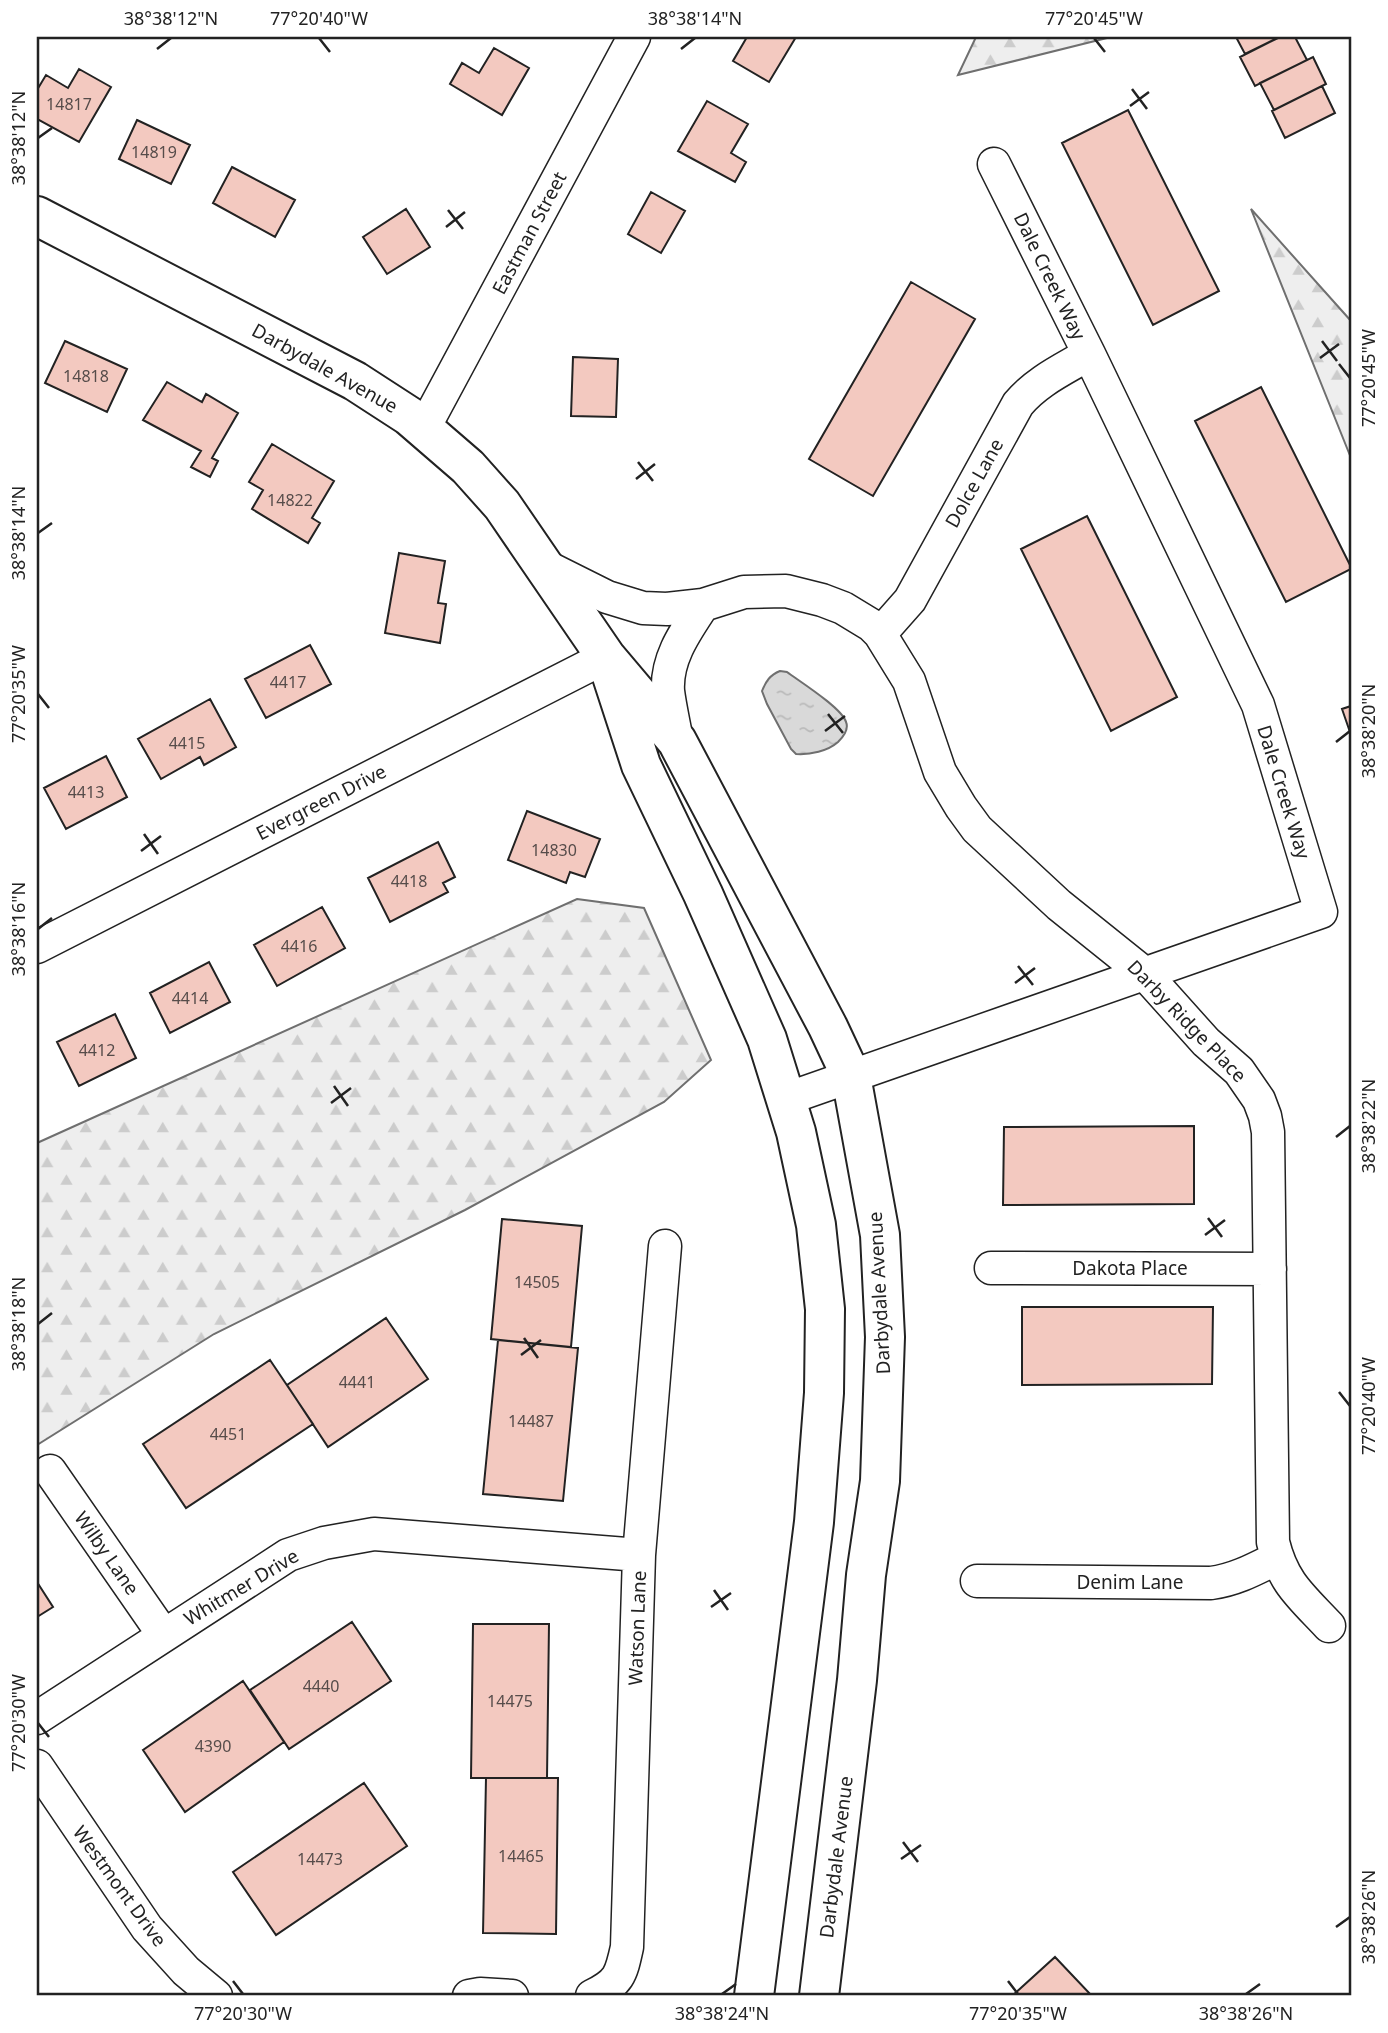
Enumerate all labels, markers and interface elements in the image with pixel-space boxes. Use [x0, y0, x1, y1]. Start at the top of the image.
text: 38°38'12"N [124, 6, 218, 30]
text: 77°20'40"W [270, 6, 368, 30]
text: 38°38'14"N [648, 6, 742, 30]
text: 77°20'45"W [1045, 6, 1143, 30]
text: 38°38'12"N [6, 91, 30, 185]
house number: 14817 [46, 93, 92, 115]
house number: 14819 [131, 141, 177, 163]
street label: Eastman Street [486, 167, 572, 299]
street label: Dale Creek Way [1008, 208, 1092, 344]
street label: Darbydale Avenue [247, 317, 403, 419]
text: 77°20'45"W [1356, 329, 1380, 427]
house number: 14818 [63, 365, 109, 387]
street label: Dolce Lane [939, 434, 1009, 532]
text: 38°38'14"N [6, 486, 30, 580]
house number: 14822 [267, 489, 313, 511]
text: 77°20'35"W [6, 645, 30, 743]
house number: 4417 [270, 671, 306, 693]
text: 38°38'20"N [1356, 684, 1380, 778]
street label: Dale Creek Way [1251, 722, 1317, 862]
house number: 4415 [169, 732, 205, 754]
street label: Evergreen Drive [251, 758, 391, 846]
house number: 4413 [68, 781, 104, 803]
house number: 14830 [531, 839, 577, 861]
house number: 4418 [391, 870, 427, 892]
text: 38°38'16"N [6, 882, 30, 976]
house number: 4416 [281, 935, 317, 957]
street label: Darby Ridge Place [1122, 954, 1252, 1088]
house number: 4414 [172, 987, 208, 1009]
house number: 4412 [79, 1039, 115, 1061]
text: 38°38'22"N [1356, 1079, 1380, 1173]
street label: Darbydale Avenue [862, 1211, 896, 1375]
street label: Dakota Place [1072, 1255, 1188, 1281]
house number: 14505 [514, 1271, 560, 1293]
text: 38°38'18"N [6, 1277, 30, 1371]
text: 77°20'40"W [1356, 1357, 1380, 1455]
house number: 4441 [339, 1371, 375, 1393]
house number: 14487 [508, 1410, 554, 1432]
house number: 4451 [210, 1423, 246, 1445]
street label: Wilby Lane [69, 1506, 145, 1600]
street label: Whitmer Drive [179, 1543, 303, 1631]
street label: Denim Lane [1076, 1569, 1184, 1595]
street label: Watson Lane [622, 1570, 652, 1686]
text: 77°20'30"W [6, 1674, 30, 1772]
house number: 4440 [303, 1675, 339, 1697]
house number: 14475 [487, 1690, 533, 1712]
house number: 4390 [195, 1735, 231, 1757]
street label: Darbydale Avenue [813, 1775, 859, 1939]
street label: Westmont Drive [67, 1820, 173, 1952]
house number: 14465 [498, 1845, 544, 1867]
house number: 14473 [297, 1848, 343, 1870]
text: 38°38'26"N [1356, 1870, 1380, 1964]
text: 77°20'30"W [194, 2001, 292, 2025]
text: 38°38'24"N [675, 2001, 769, 2025]
text: 77°20'35"W [969, 2001, 1067, 2025]
text: 38°38'26"N [1199, 2001, 1293, 2025]

